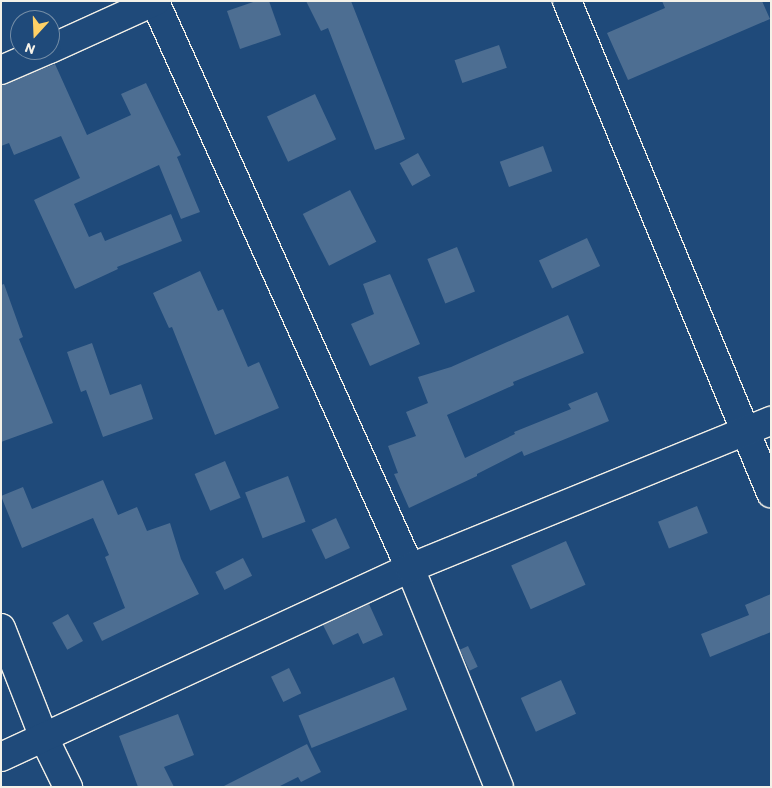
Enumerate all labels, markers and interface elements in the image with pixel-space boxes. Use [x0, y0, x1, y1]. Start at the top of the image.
north arrow [10, 10, 60, 60]
text: N [23, 39, 37, 58]

